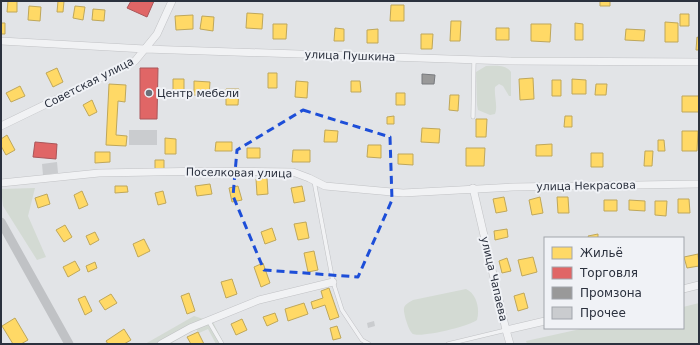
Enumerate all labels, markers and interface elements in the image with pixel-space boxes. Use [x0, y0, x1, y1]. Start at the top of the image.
street label: улица Пушкина [304, 48, 396, 64]
street label: Советская улица [42, 55, 136, 111]
place label: Центр мебели [157, 87, 239, 100]
marker: Центр мебели [144, 88, 154, 98]
street label: Поселковая улица [186, 166, 292, 180]
street label: улица Некрасова [536, 179, 636, 193]
street label: улица Чапаева [478, 235, 510, 323]
legend [544, 237, 684, 329]
text: Жильё [580, 246, 623, 260]
text: Торговля [579, 266, 638, 280]
text: Промзона [580, 286, 642, 300]
text: Прочее [580, 306, 626, 320]

